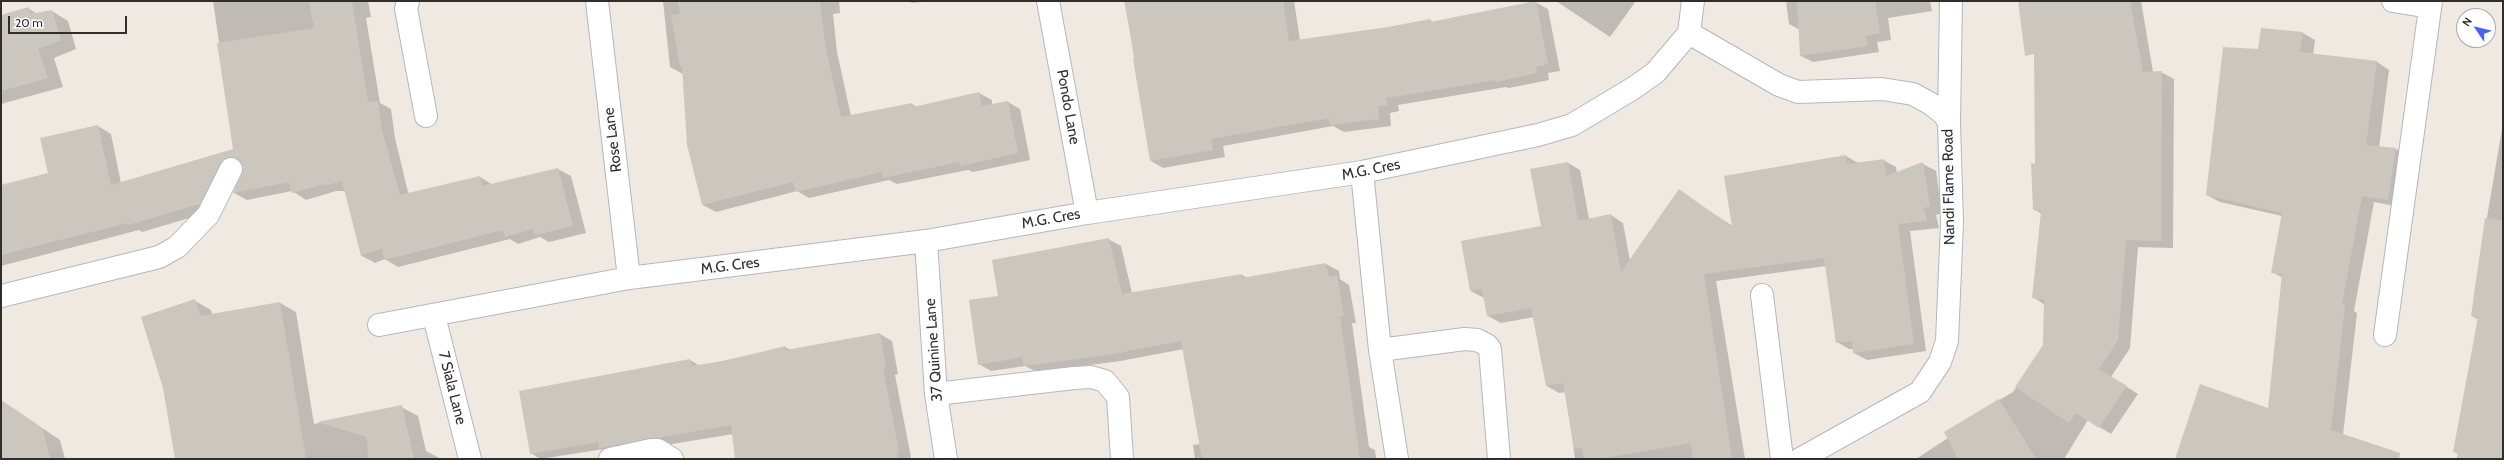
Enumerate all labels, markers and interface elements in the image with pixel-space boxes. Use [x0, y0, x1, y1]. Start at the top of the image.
scale bar [10, 8, 129, 34]
north arrow [2456, 8, 2496, 48]
text: N [2459, 14, 2475, 29]
text: 20 m [15, 15, 43, 30]
street label: Pondo Lane [1053, 68, 1083, 146]
street label: Rose Lane [600, 107, 626, 173]
street label: Nandi Flame Road [1939, 129, 1959, 245]
street label: M.G. Cres [1340, 156, 1402, 184]
street label: M.G. Cres [1020, 205, 1082, 233]
street label: M.G. Cres [700, 253, 760, 279]
street label: 37 Quinine Lane [921, 298, 947, 402]
street label: 7 Siala Lane [434, 350, 470, 426]

